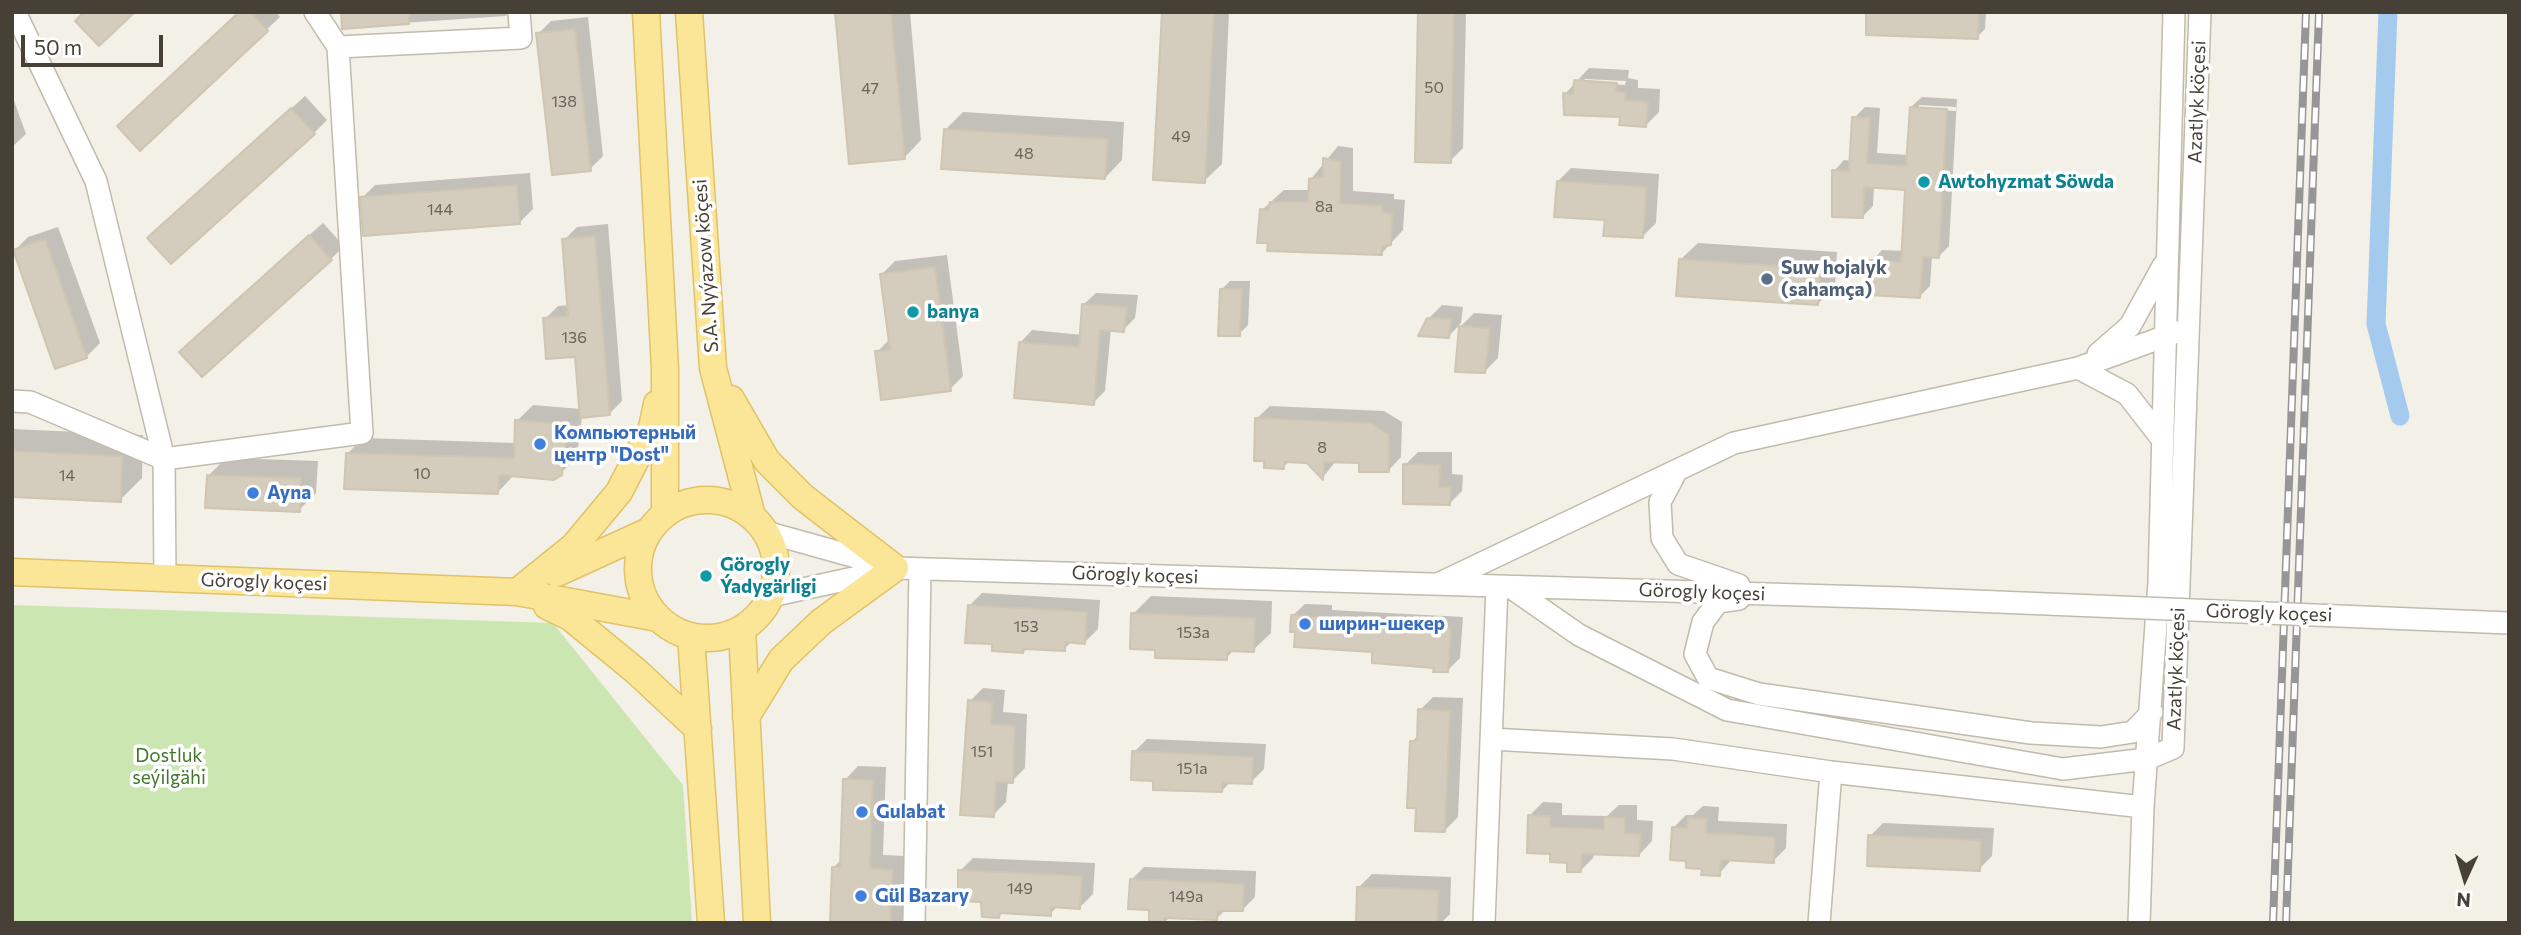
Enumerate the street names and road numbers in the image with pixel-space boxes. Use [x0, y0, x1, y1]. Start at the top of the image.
street label: Azatlyk köçesi [2183, 40, 2211, 164]
street label: S.A. Nyýazow köçesi [689, 178, 723, 354]
street label: Görogly koçesi [1071, 561, 1199, 589]
street label: Görogly koçesi [200, 568, 328, 596]
street label: Görogly koçesi [1638, 578, 1766, 606]
street label: Görogly koçesi [2205, 599, 2333, 627]
street label: Azatlyk köçesi [2162, 607, 2190, 731]

